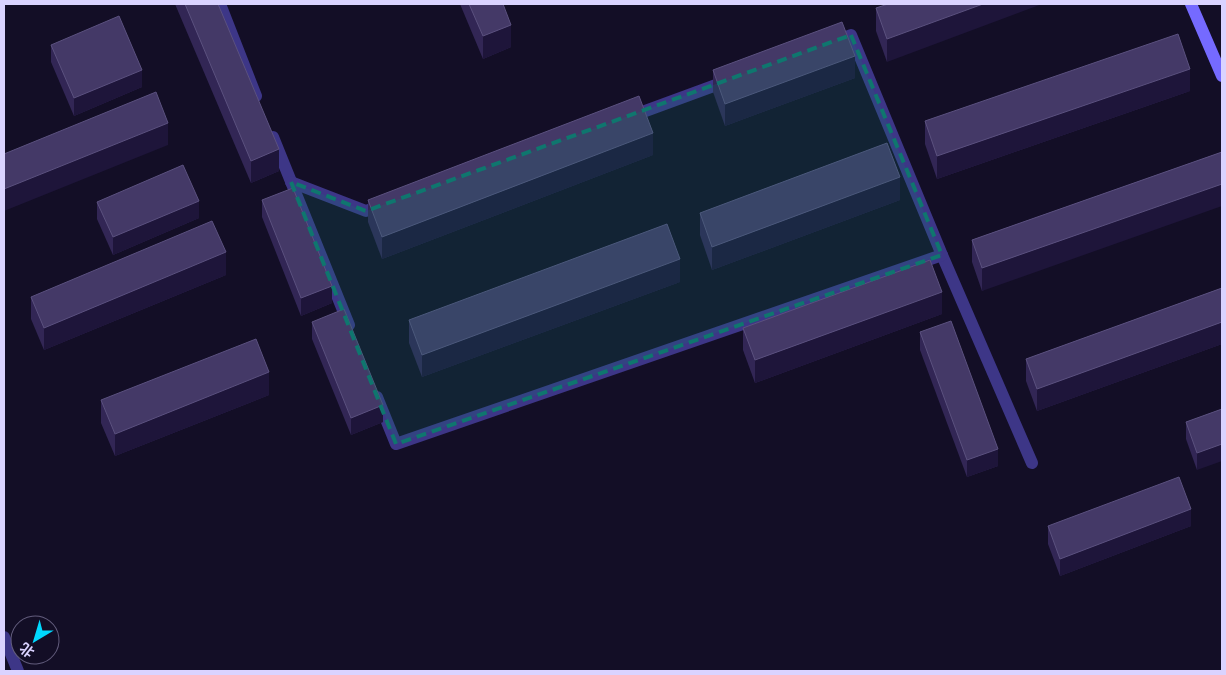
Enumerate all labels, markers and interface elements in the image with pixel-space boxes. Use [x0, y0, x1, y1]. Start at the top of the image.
north arrow [10, 615, 60, 665]
text: 北 [16, 639, 38, 662]

